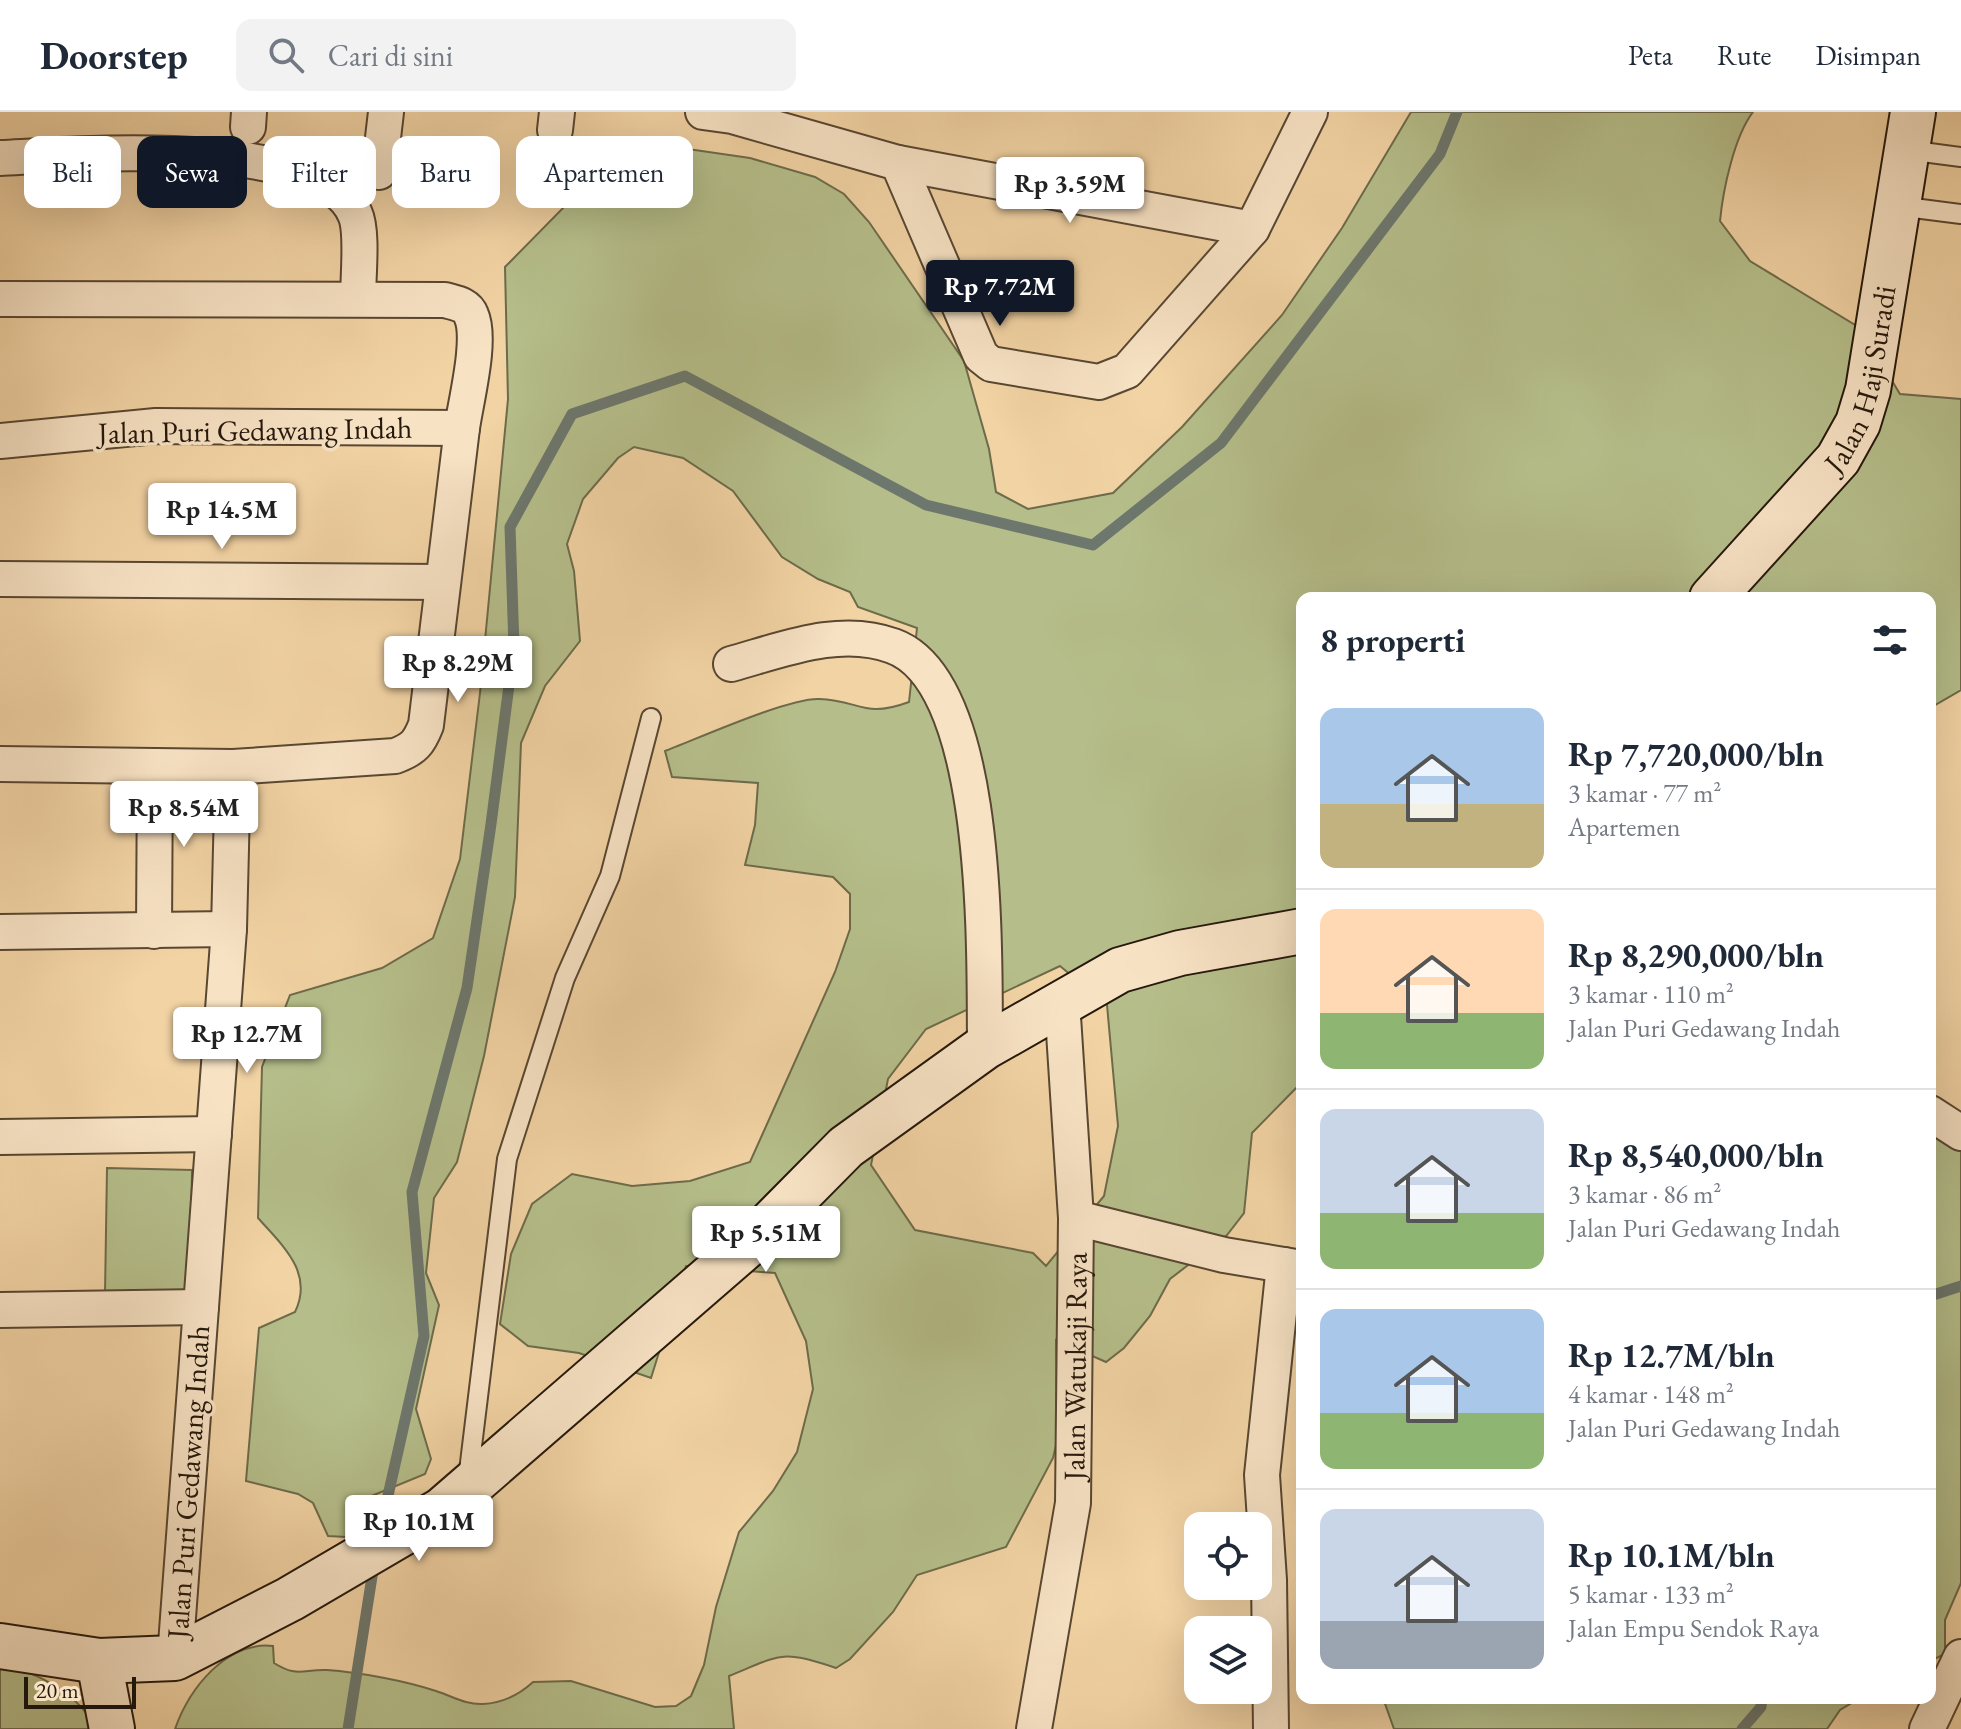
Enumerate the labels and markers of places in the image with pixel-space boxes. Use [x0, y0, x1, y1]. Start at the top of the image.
pin: Rp 3.59M [987, 157, 1153, 225]
pin: Rp 7.72M [917, 260, 1083, 328]
pin: Rp 14.5M [139, 483, 305, 551]
pin: Rp 8.29M [375, 636, 541, 704]
pin: Rp 8.54M [101, 781, 267, 849]
pin: Rp 12.7M [164, 1007, 330, 1075]
pin: Rp 5.51M [683, 1206, 849, 1274]
pin: Rp 10.1M [336, 1495, 502, 1563]

